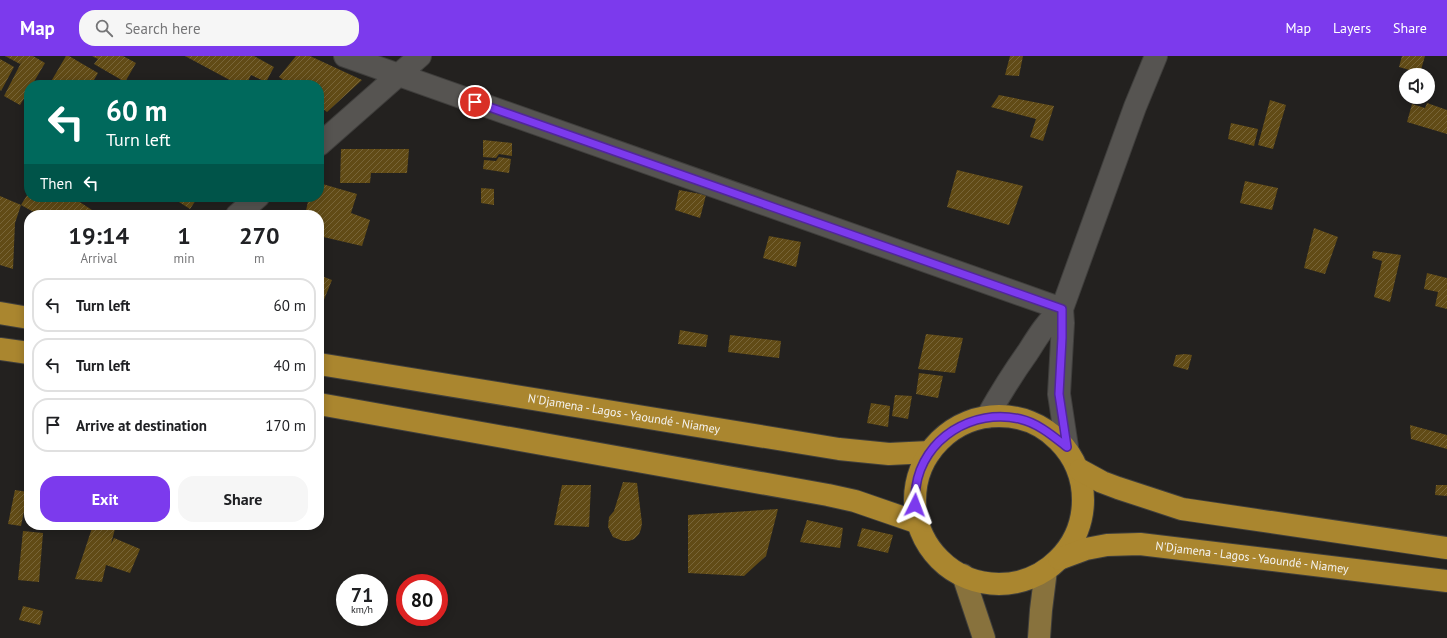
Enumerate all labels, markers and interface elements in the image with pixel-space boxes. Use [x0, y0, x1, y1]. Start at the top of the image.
search box [79, 10, 359, 46]
text: Map [20, 16, 55, 40]
icon: search [93, 17, 115, 39]
text: Search here [125, 19, 201, 38]
text: Map [1285, 19, 1311, 37]
text: Layers [1333, 19, 1371, 37]
text: Share [1393, 19, 1427, 37]
map controls [1399, 68, 1435, 104]
button: sound [1399, 68, 1435, 104]
pin [458, 85, 492, 119]
icon: arrive [464, 91, 486, 113]
text: 60 m [106, 92, 167, 129]
icon: left [40, 96, 92, 148]
text: Turn left [106, 128, 171, 151]
icon: left [80, 172, 102, 194]
text: Then [40, 174, 72, 193]
text: 19:14 [68, 220, 129, 251]
text: 1 [177, 220, 191, 251]
text: 270 [239, 220, 280, 251]
text: Arrival [81, 250, 117, 267]
text: min [173, 250, 195, 267]
text: m [254, 250, 265, 267]
icon: left [42, 294, 64, 316]
text: Turn left [76, 296, 130, 315]
text: 60 m [273, 296, 306, 315]
icon: left [42, 354, 64, 376]
text: Turn left [76, 356, 130, 375]
text: 40 m [273, 356, 306, 375]
street label: N'Djamena - Lagos - Yaoundé - Niamey [527, 390, 722, 437]
icon: arrive [42, 414, 64, 436]
text: Arrive at destination [76, 416, 207, 435]
text: 170 m [265, 416, 306, 435]
button: Exit [40, 476, 170, 522]
button: Share [178, 476, 308, 522]
position arrow [894, 484, 936, 526]
street label: N'Djamena - Lagos - Yaoundé - Niamey [1155, 538, 1350, 576]
speed limit sign: 80 [396, 574, 448, 626]
text: 71 [351, 582, 373, 608]
text: km/h [351, 603, 373, 616]

